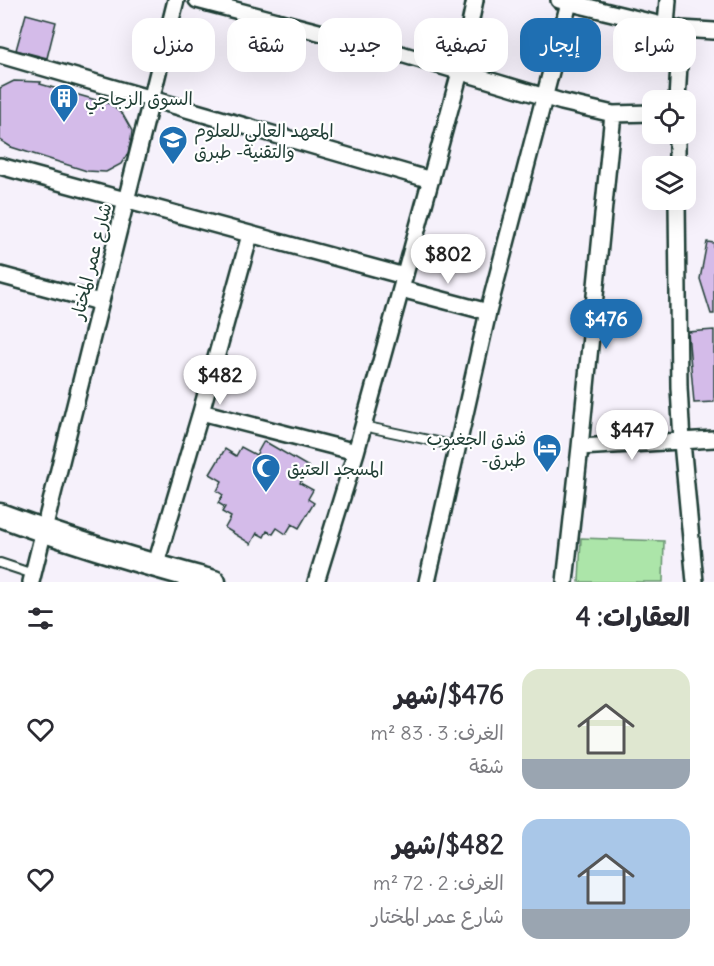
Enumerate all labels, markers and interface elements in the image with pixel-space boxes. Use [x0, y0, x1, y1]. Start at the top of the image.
chip: منزل [132, 18, 215, 72]
chip: شقة [227, 18, 306, 72]
chip: جديد [318, 18, 402, 72]
chip: تصفية [414, 18, 508, 72]
chip: إيجار [520, 18, 601, 72]
chip: شراء [613, 18, 696, 72]
building icon: السوق الزجاجي [48, 82, 80, 124]
place label: السوق الزجاجي [85, 87, 193, 115]
map controls [642, 90, 696, 210]
button: locate [642, 90, 696, 144]
place label: المعهد العالي للعلوم والتقنية- طبرق [194, 119, 334, 163]
school or university icon: المعهد العالي للعلوم والتقنية- طبرق [157, 124, 189, 166]
button: layers [642, 156, 696, 210]
street label: شارع عمر المختار [65, 200, 118, 324]
pin: $802 [412, 234, 484, 285]
text: $802 [425, 241, 471, 266]
pin: $476 [570, 299, 642, 350]
text: $476 [584, 306, 628, 331]
pin: $482 [184, 355, 256, 406]
text: $482 [197, 362, 243, 387]
pin: $447 [596, 410, 668, 461]
text: $447 [610, 417, 654, 442]
place label: فندق الجغبوب -طبرق [427, 427, 526, 471]
hotel icon: فندق الجغبوب -طبرق [531, 432, 563, 474]
mosque icon: المسجد العتيق [250, 452, 282, 494]
place label: المسجد العتيق [287, 457, 384, 480]
text: العقارات: 4 [576, 600, 690, 633]
icon: filters [24, 602, 57, 635]
text: $476/شهر [395, 678, 504, 711]
icon: home [570, 693, 642, 765]
icon: heart [24, 713, 57, 746]
text: الغرف: 3 · 83 m² [371, 720, 504, 745]
text: شقة [469, 753, 504, 778]
text: $482/شهر [393, 828, 504, 861]
icon: home [570, 843, 642, 915]
icon: heart [24, 863, 57, 896]
text: الغرف: 2 · 72 m² [373, 870, 504, 895]
text: شارع عمر المختار [372, 903, 504, 928]

